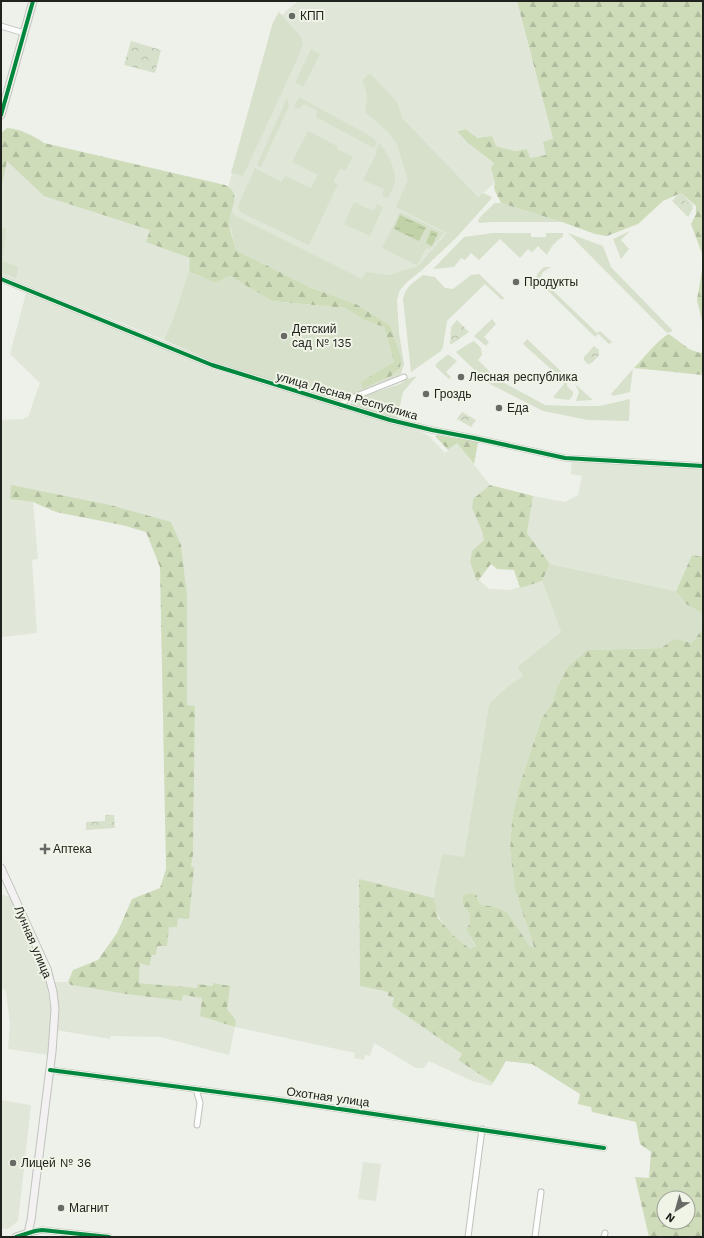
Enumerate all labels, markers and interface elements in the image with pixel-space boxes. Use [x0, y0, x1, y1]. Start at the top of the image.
place label: КПП [300, 9, 324, 23]
marker: КПП [287, 11, 297, 21]
place label: Продукты [524, 275, 578, 289]
marker: Продукты [511, 277, 521, 287]
place label: Детский сад № 135 [292, 322, 351, 350]
marker: Детский сад № 135 [279, 331, 289, 341]
street label: улица Лесная Республика [275, 369, 420, 423]
place label: Лесная республика [469, 370, 578, 384]
marker: Лесная республика [456, 372, 466, 382]
place label: Гроздь [434, 387, 472, 401]
marker: Гроздь [421, 389, 431, 399]
place label: Еда [507, 401, 529, 415]
marker: Еда [494, 403, 504, 413]
place label: Аптека [53, 842, 92, 856]
marker: Аптека [40, 844, 50, 854]
street label: Лунная улица [11, 904, 55, 981]
street label: Охотная улица [286, 1084, 371, 1110]
place label: Лицей № 36 [21, 1156, 91, 1170]
marker: Лицей № 36 [8, 1158, 18, 1168]
north arrow [656, 1190, 696, 1230]
place label: Магнит [69, 1201, 110, 1215]
marker: Магнит [56, 1203, 66, 1213]
text: N [663, 1210, 677, 1225]

